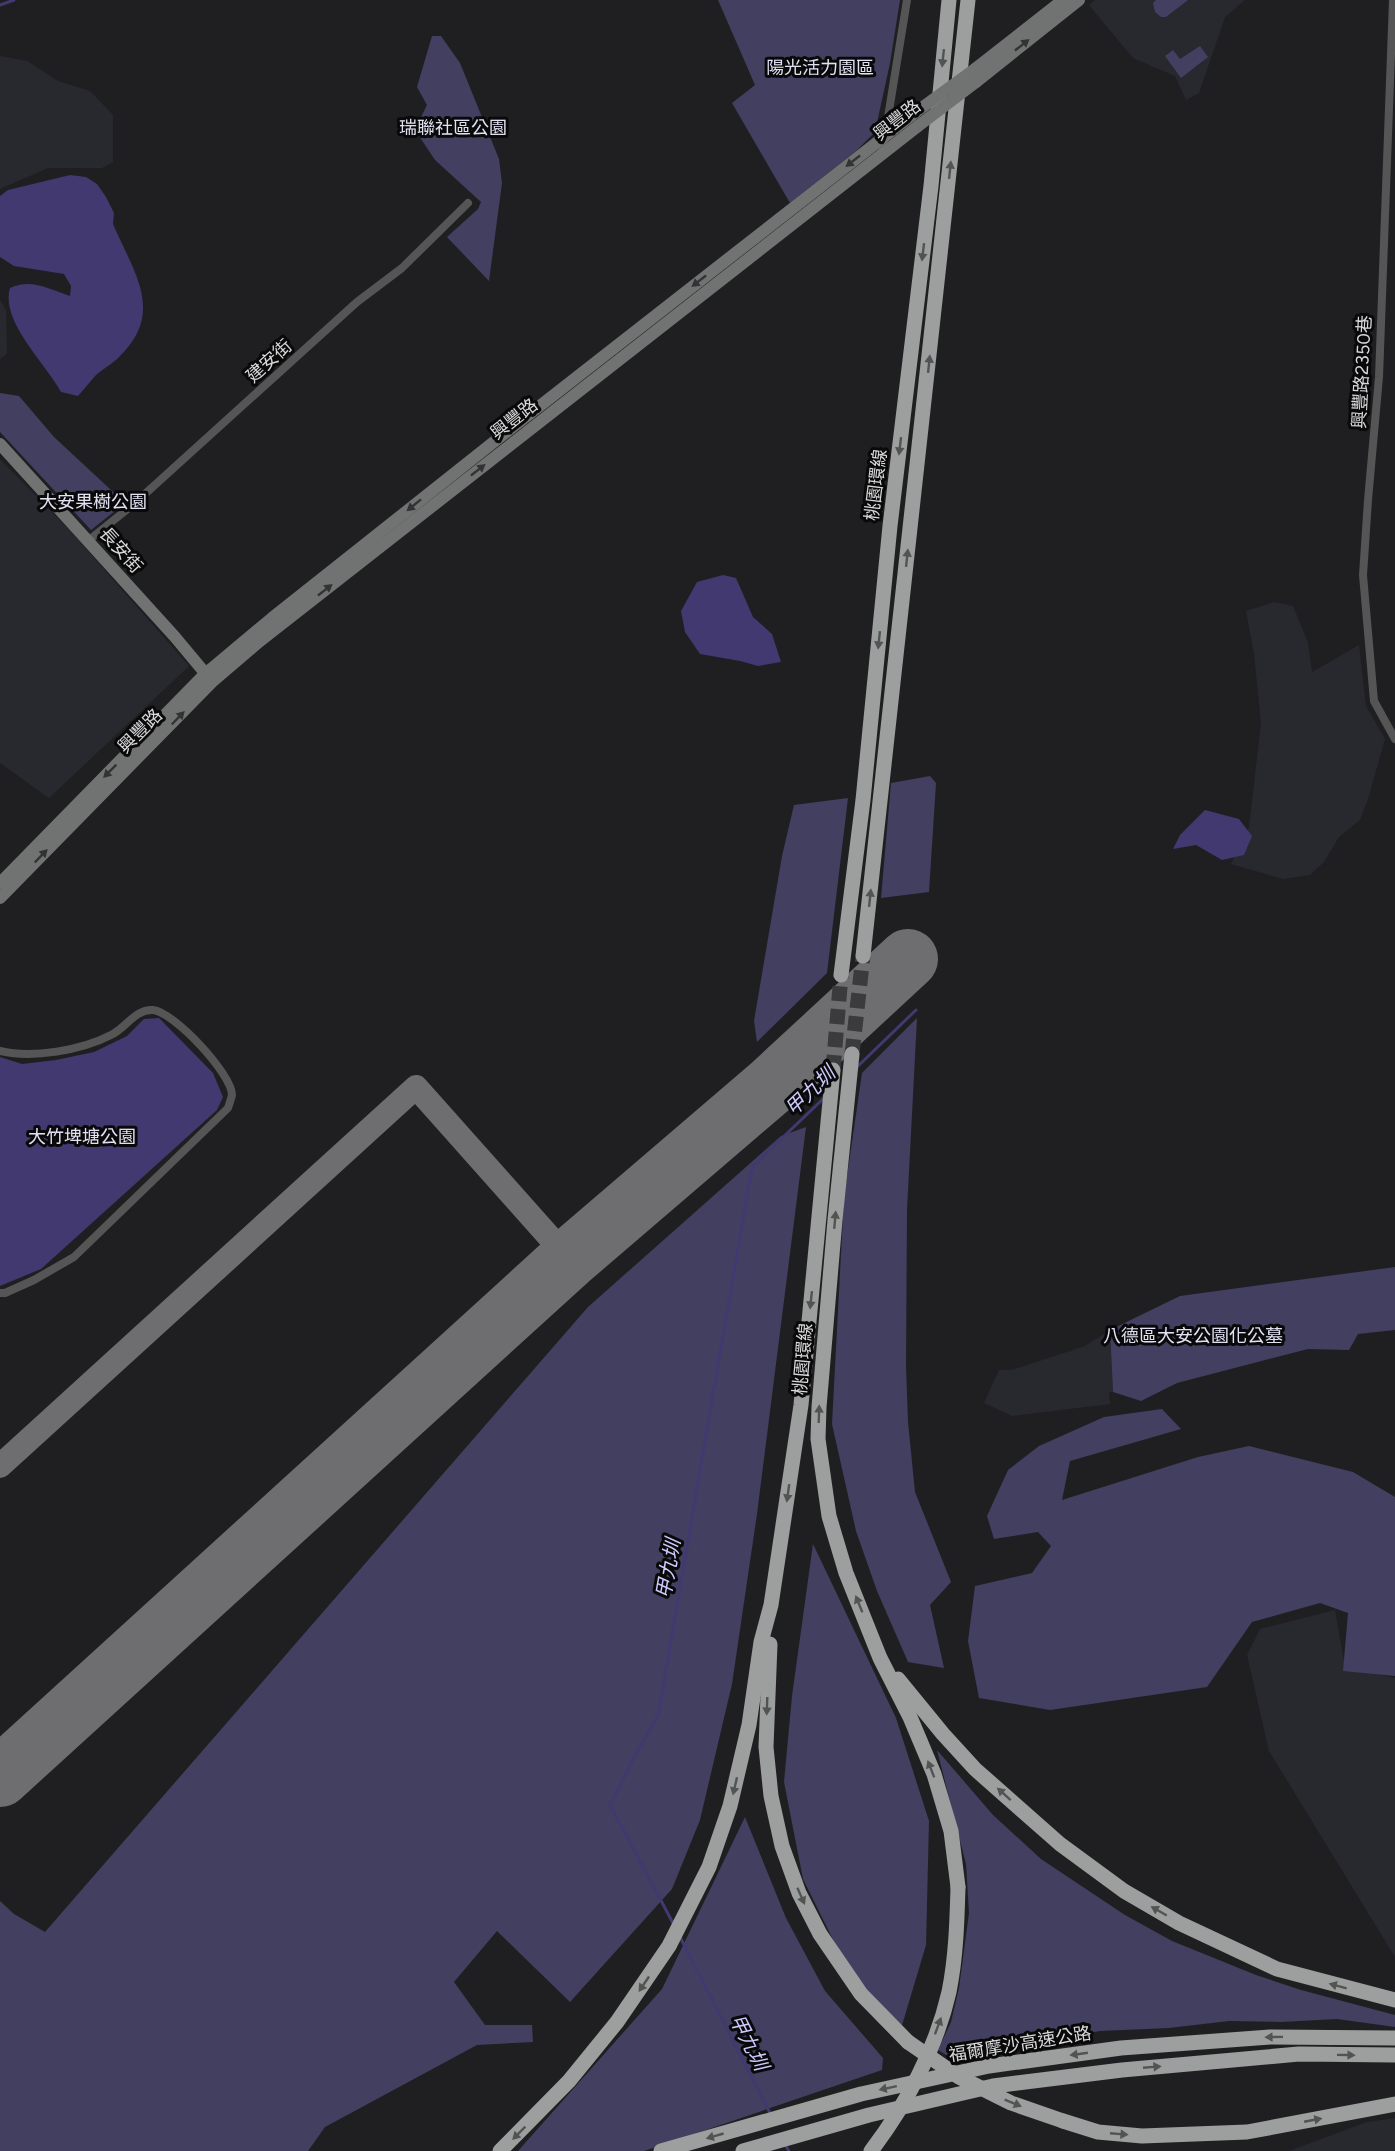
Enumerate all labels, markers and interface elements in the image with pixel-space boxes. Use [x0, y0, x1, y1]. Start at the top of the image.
one-way arrow [1015, 40, 1030, 52]
one-way arrow [938, 49, 948, 68]
park label: 陽光活力園區 [766, 57, 874, 79]
street label: 興豐路 [869, 95, 925, 145]
park label: 瑞聯社區公園 [399, 117, 507, 139]
one-way arrow [846, 155, 861, 167]
one-way arrow [945, 160, 955, 179]
one-way arrow [918, 243, 928, 262]
one-way arrow [692, 275, 707, 287]
street label: 興豐路2350巷 [1348, 315, 1376, 429]
street label: 建安街 [242, 335, 296, 387]
one-way arrow [924, 354, 933, 373]
street label: 興豐路 [486, 394, 542, 444]
one-way arrow [895, 436, 905, 455]
street label: 桃園環線 [861, 448, 891, 522]
one-way arrow [471, 464, 486, 476]
park label: 大安果樹公園 [39, 491, 147, 513]
one-way arrow [406, 499, 422, 512]
street label: 長安街 [95, 523, 147, 577]
one-way arrow [902, 548, 912, 567]
one-way arrow [317, 584, 332, 596]
one-way arrow [874, 630, 884, 649]
street label: 興豐路 [113, 704, 167, 758]
one-way arrow [171, 710, 185, 725]
one-way arrow [103, 764, 117, 778]
one-way arrow [34, 849, 48, 864]
one-way arrow [865, 888, 875, 907]
water label: 甲九圳 [780, 1059, 842, 1120]
park label: 大竹埤塘公園 [28, 1126, 136, 1148]
one-way arrow [830, 1211, 840, 1230]
one-way arrow [806, 1290, 816, 1309]
street label: 桃園環線 [789, 1322, 817, 1396]
park label: 八德區大安公園化公墓 [1103, 1325, 1283, 1347]
one-way arrow [814, 1405, 823, 1424]
one-way arrow [783, 1484, 792, 1503]
water label: 甲九圳 [651, 1534, 686, 1601]
one-way arrow [854, 1594, 864, 1612]
one-way arrow [763, 1696, 772, 1715]
one-way arrow [926, 1760, 936, 1778]
one-way arrow [729, 1777, 739, 1795]
one-way arrow [996, 1787, 1011, 1801]
one-way arrow [796, 1887, 805, 1904]
one-way arrow [1151, 1906, 1167, 1917]
one-way arrow [638, 1975, 650, 1991]
one-way arrow [1329, 1980, 1347, 1990]
water label: 甲九圳 [725, 2010, 775, 2077]
one-way arrow [934, 2017, 943, 2035]
street label: 福爾摩沙高速公路 [947, 2022, 1093, 2066]
one-way arrow [1264, 2032, 1283, 2042]
one-way arrow [1070, 2049, 1089, 2059]
one-way arrow [1337, 2050, 1356, 2060]
one-way arrow [1143, 2062, 1162, 2072]
one-way arrow [878, 2084, 897, 2094]
one-way arrow [1004, 2098, 1022, 2108]
one-way arrow [1304, 2115, 1323, 2124]
one-way arrow [512, 2125, 526, 2140]
one-way arrow [1110, 2129, 1129, 2139]
one-way arrow [706, 2132, 724, 2141]

